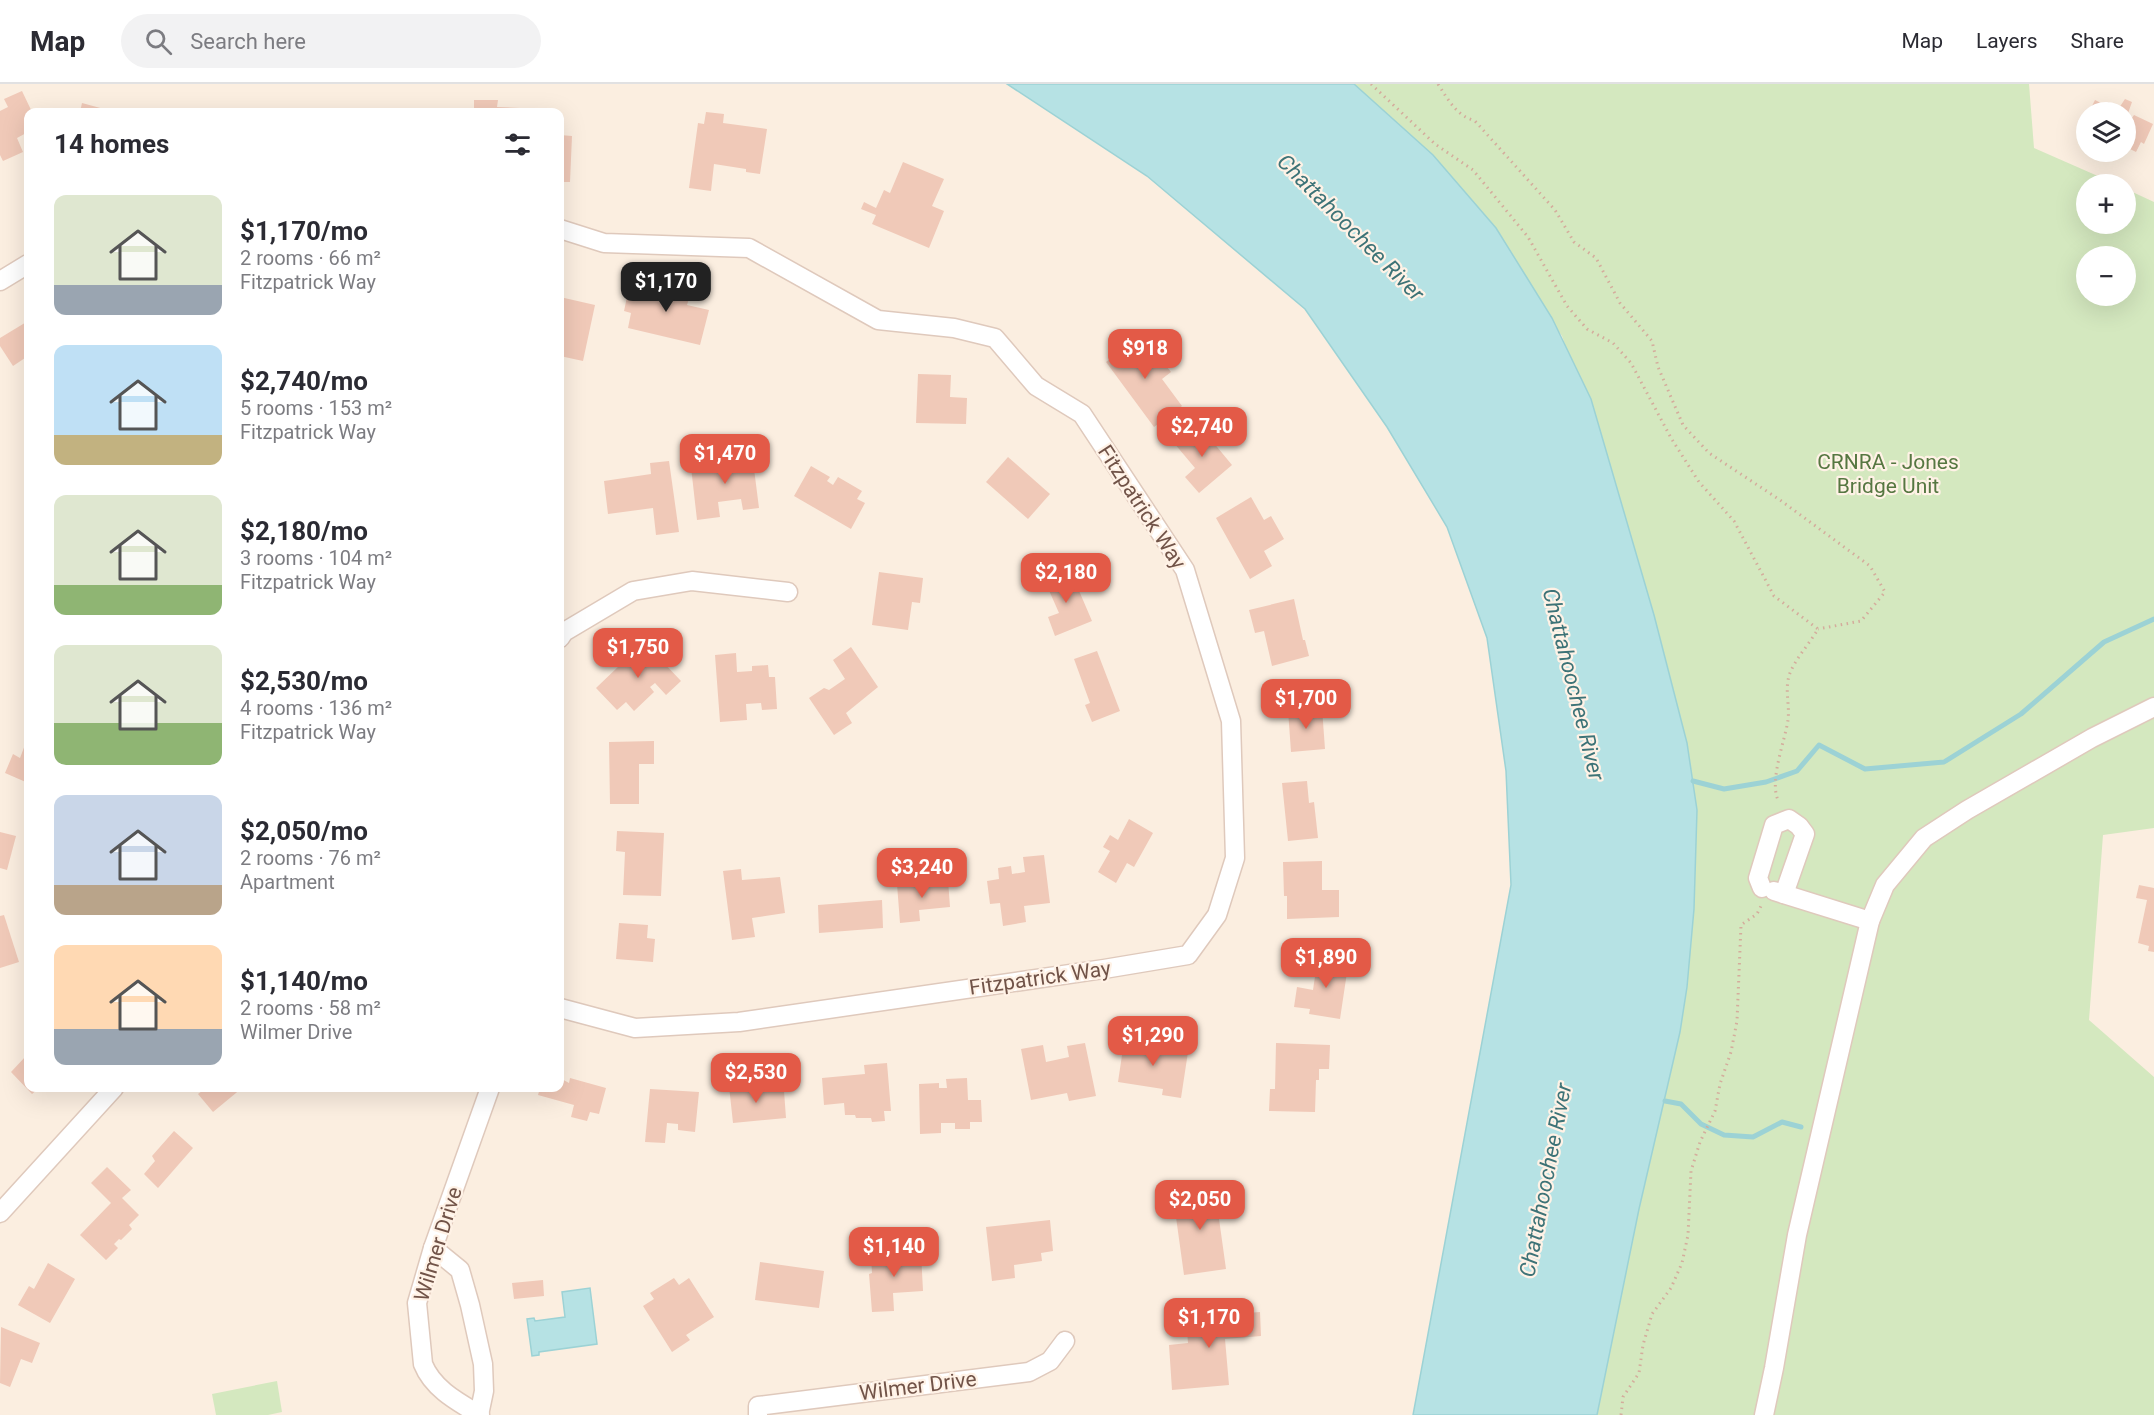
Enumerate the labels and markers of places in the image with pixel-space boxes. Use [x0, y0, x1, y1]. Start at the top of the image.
pin: $1,170 [617, 262, 715, 313]
pin: $918 [1109, 329, 1181, 380]
pin: $2,740 [1153, 407, 1251, 458]
pin: $1,470 [676, 434, 774, 485]
pin: $2,180 [1017, 553, 1115, 604]
pin: $1,750 [589, 628, 687, 679]
pin: $1,700 [1257, 679, 1355, 730]
pin: $3,240 [873, 848, 971, 899]
pin: $1,890 [1277, 938, 1375, 989]
pin: $1,290 [1104, 1016, 1202, 1067]
pin: $2,530 [707, 1053, 805, 1104]
pin: $2,050 [1151, 1180, 1249, 1231]
pin: $1,140 [845, 1227, 943, 1278]
pin: $1,170 [1160, 1298, 1258, 1349]

